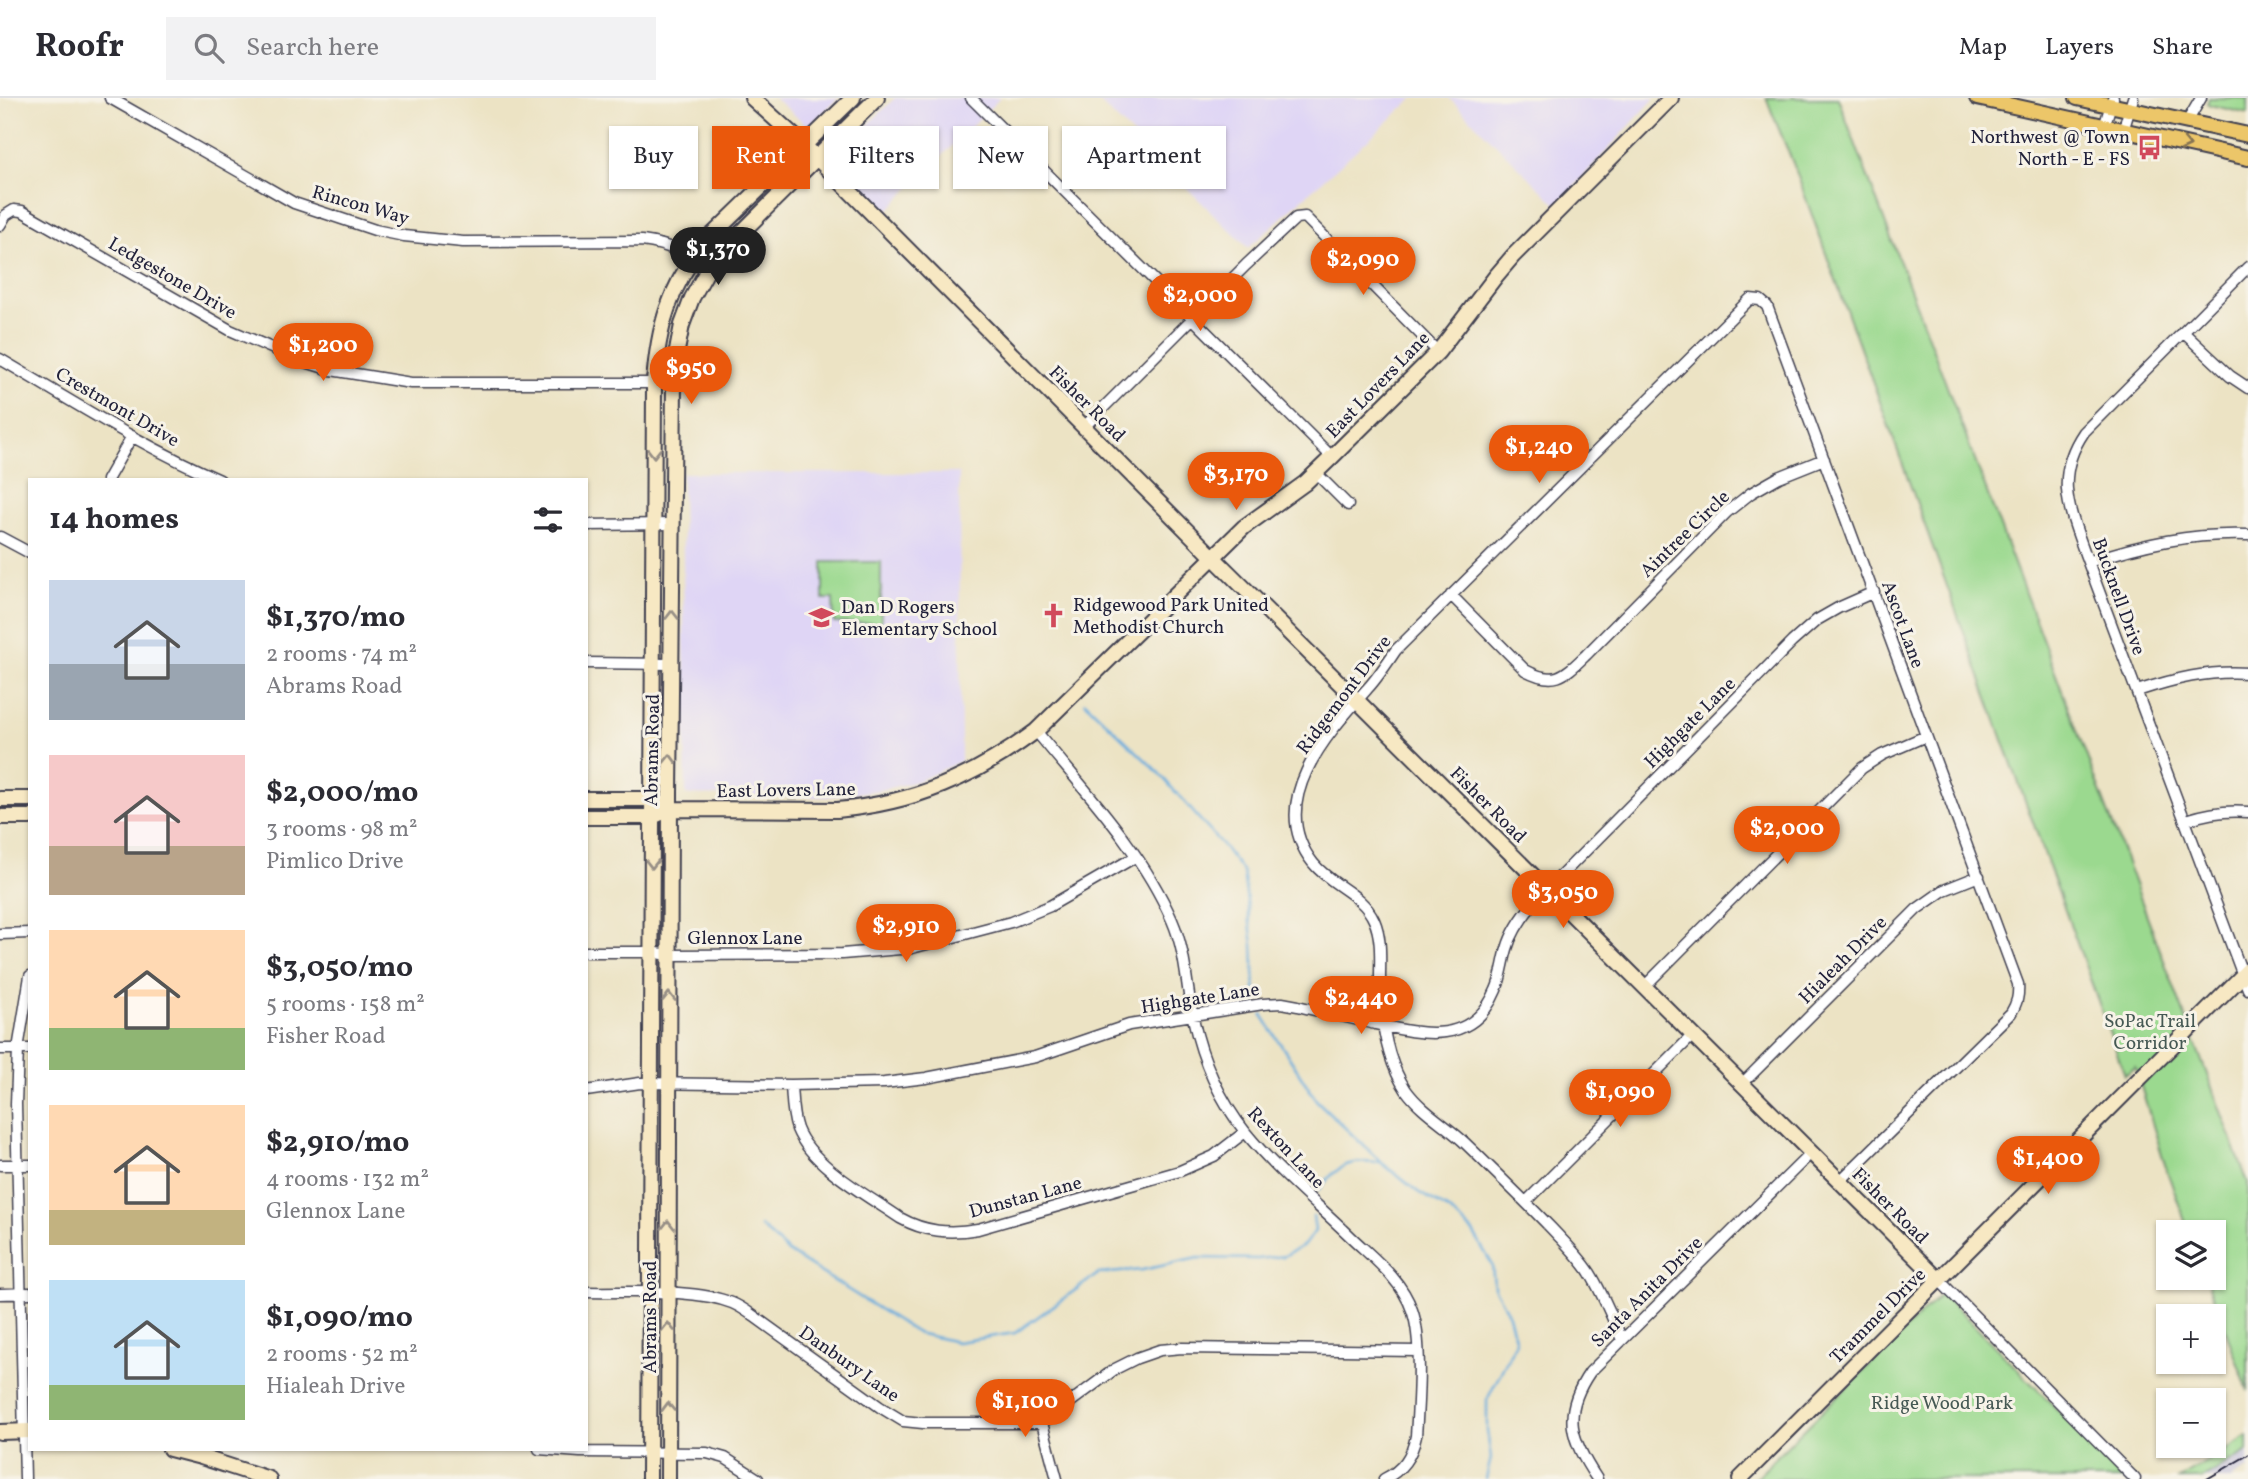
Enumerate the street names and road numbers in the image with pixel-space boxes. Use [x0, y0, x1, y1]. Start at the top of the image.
street label: Rincon Way [309, 180, 412, 232]
street label: Ledgestone Drive [103, 231, 241, 326]
street label: East Lovers Lane [1321, 326, 1436, 444]
street label: Fisher Road [1042, 360, 1131, 449]
street label: Crestmont Drive [50, 362, 184, 454]
street label: Aintree Circle [1635, 485, 1736, 584]
street label: Bucknell Drive [2085, 535, 2151, 659]
street label: Ascot Lane [1874, 577, 1930, 672]
street label: Ridgemont Drive [1291, 630, 1398, 760]
street label: Highgate Lane [1639, 672, 1742, 775]
street label: Abrams Road [639, 693, 667, 807]
street label: Fisher Road [1443, 761, 1532, 850]
street label: East Lovers Lane [716, 777, 856, 805]
street label: Hialeah Drive [1794, 911, 1893, 1010]
street label: Glennox Lane [687, 926, 803, 952]
street label: Highgate Lane [1139, 977, 1261, 1021]
street label: Rexton Lane [1241, 1102, 1330, 1195]
street label: Fisher Road [1845, 1162, 1934, 1251]
street label: Dunstan Lane [966, 1170, 1085, 1225]
street label: Santa Anita Drive [1586, 1231, 1709, 1354]
street label: Abrams Road [638, 1261, 664, 1373]
street label: Trammel Drive [1825, 1263, 1932, 1370]
street label: Danbury Lane [793, 1320, 905, 1409]

